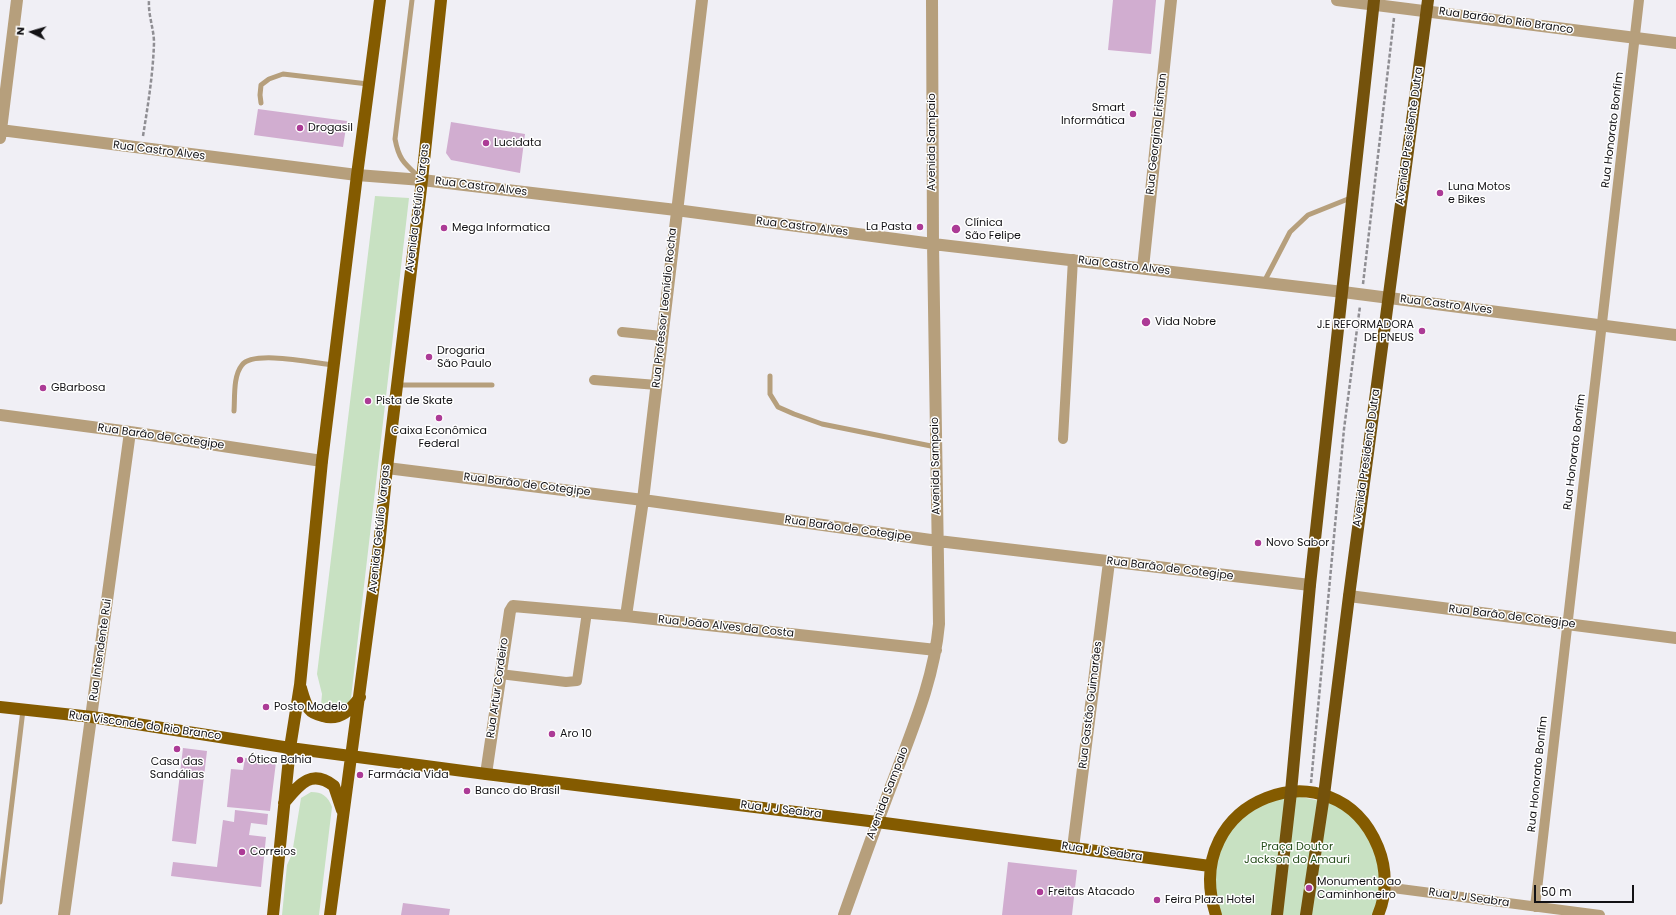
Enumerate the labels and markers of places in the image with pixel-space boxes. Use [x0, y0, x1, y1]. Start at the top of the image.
place label: Smart Informática [1061, 101, 1125, 127]
marker: Smart Informática [1128, 109, 1138, 119]
place label: Drogasil [308, 121, 353, 135]
marker: Drogasil [295, 123, 305, 133]
place label: Lucidata [494, 136, 541, 150]
marker: Lucidata [481, 138, 491, 148]
place label: Luna Motos e Bikes [1448, 180, 1511, 206]
marker: Luna Motos e Bikes [1435, 188, 1445, 198]
place label: Clínica São Felipe [965, 216, 1021, 242]
place label: La Pasta [866, 220, 912, 234]
place label: Mega Informatica [452, 221, 550, 235]
marker: La Pasta [915, 222, 925, 232]
marker: Mega Informatica [439, 223, 449, 233]
marker: Clínica São Felipe [950, 223, 962, 235]
place label: Vida Nobre [1155, 315, 1216, 329]
marker: Vida Nobre [1140, 316, 1152, 328]
place label: J.E REFORMADORA DE PNEUS [1317, 318, 1414, 344]
marker: J.E REFORMADORA DE PNEUS [1417, 326, 1427, 336]
place label: Drogaria São Paulo [437, 344, 491, 370]
marker: Drogaria São Paulo [424, 352, 434, 362]
place label: GBarbosa [51, 381, 105, 395]
marker: GBarbosa [38, 383, 48, 393]
place label: Pista de Skate [376, 394, 453, 408]
marker: Pista de Skate [363, 396, 373, 406]
marker: Caixa Econômica Federal [434, 413, 444, 423]
place label: Caixa Econômica Federal [391, 424, 487, 450]
place label: Novo Sabor [1266, 536, 1329, 550]
marker: Novo Sabor [1253, 538, 1263, 548]
place label: Posto Modelo [274, 700, 348, 714]
marker: Posto Modelo [261, 702, 271, 712]
place label: Aro 10 [560, 727, 592, 741]
marker: Aro 10 [547, 729, 557, 739]
marker: Casa das Sandálias [172, 744, 182, 754]
place label: Ótica Bahia [248, 753, 312, 767]
place label: Casa das Sandálias [150, 755, 204, 781]
marker: Ótica Bahia [235, 755, 245, 765]
place label: Farmácia Vida [368, 768, 449, 782]
marker: Farmácia Vida [355, 770, 365, 780]
place label: Banco do Brasil [475, 784, 560, 798]
marker: Banco do Brasil [462, 786, 472, 796]
place label: Correios [250, 845, 296, 859]
marker: Correios [237, 847, 247, 857]
place label: Monumento ao Caminhoneiro [1317, 875, 1401, 901]
marker: Monumento ao Caminhoneiro [1304, 883, 1314, 893]
place label: Freitas Atacado [1048, 885, 1135, 899]
marker: Freitas Atacado [1035, 887, 1045, 897]
place label: Feira Plaza Hotel [1165, 893, 1255, 907]
marker: Feira Plaza Hotel [1152, 895, 1162, 905]

